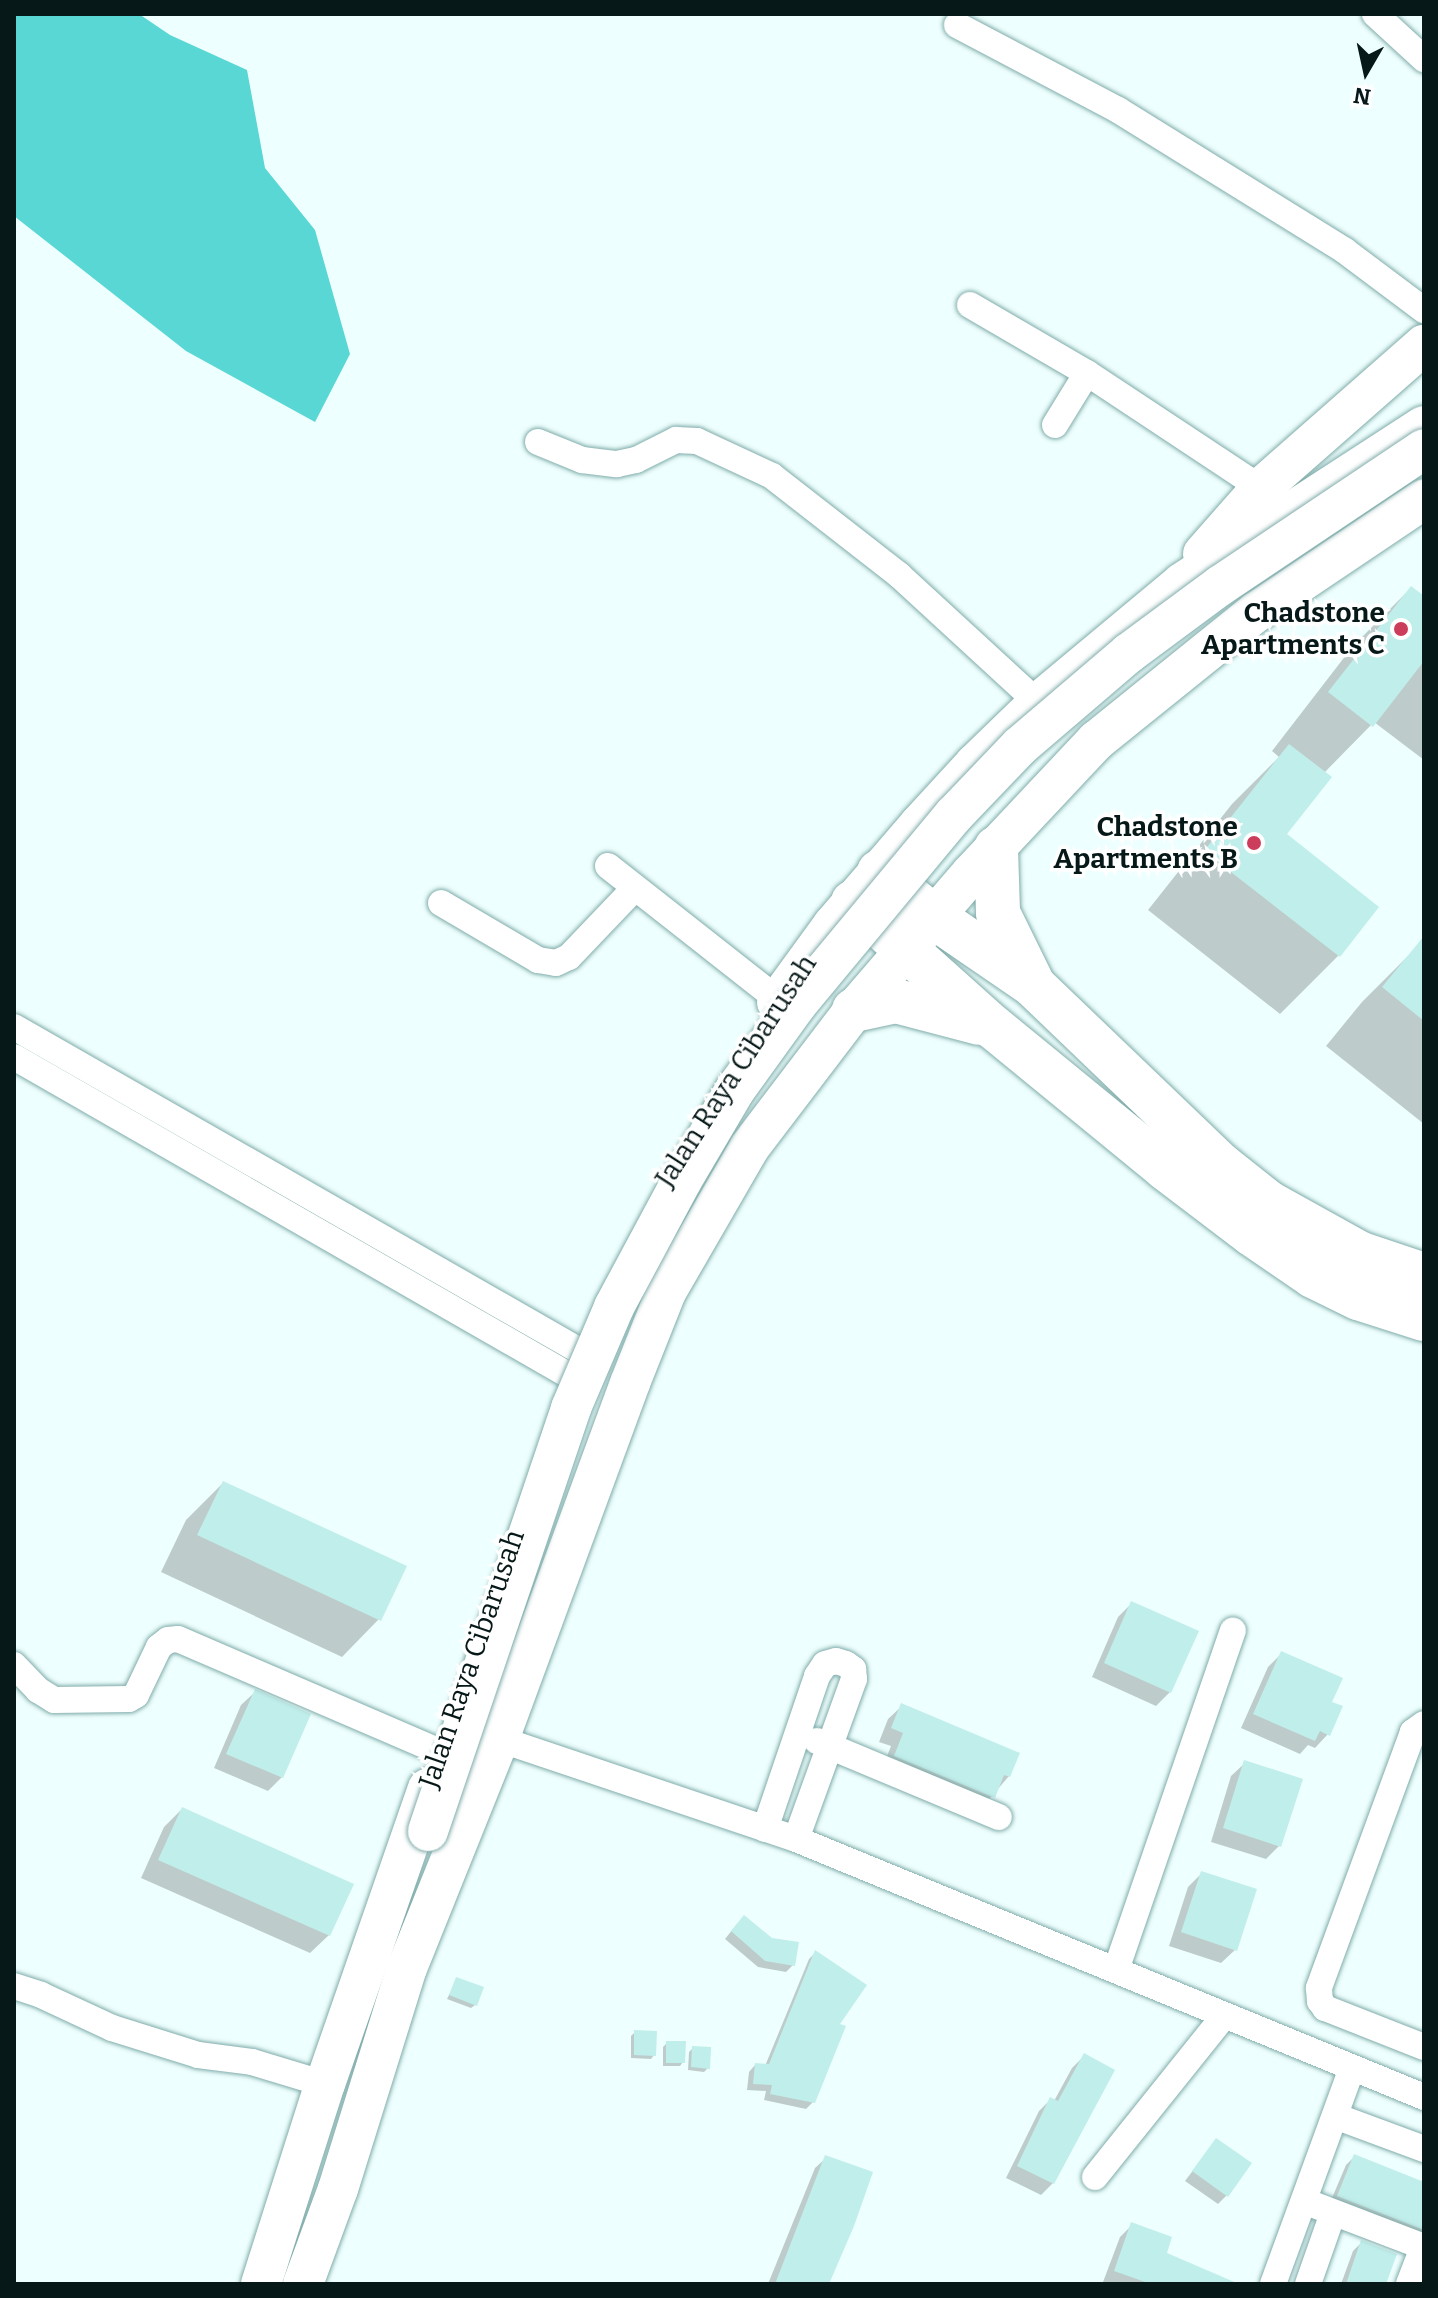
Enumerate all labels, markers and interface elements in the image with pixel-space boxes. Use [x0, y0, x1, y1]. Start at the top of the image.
north arrow [1326, 32, 1406, 112]
text: N [1352, 82, 1373, 111]
place label: Chadstone Apartments C [1201, 596, 1385, 662]
marker: Chadstone Apartments C [1392, 620, 1410, 638]
place label: Chadstone Apartments B [1054, 810, 1238, 876]
marker: Chadstone Apartments B [1245, 834, 1263, 852]
street label: Jalan Raya Cibarusah [648, 948, 824, 1194]
street label: Jalan Raya Cibarusah [412, 1526, 532, 1792]

